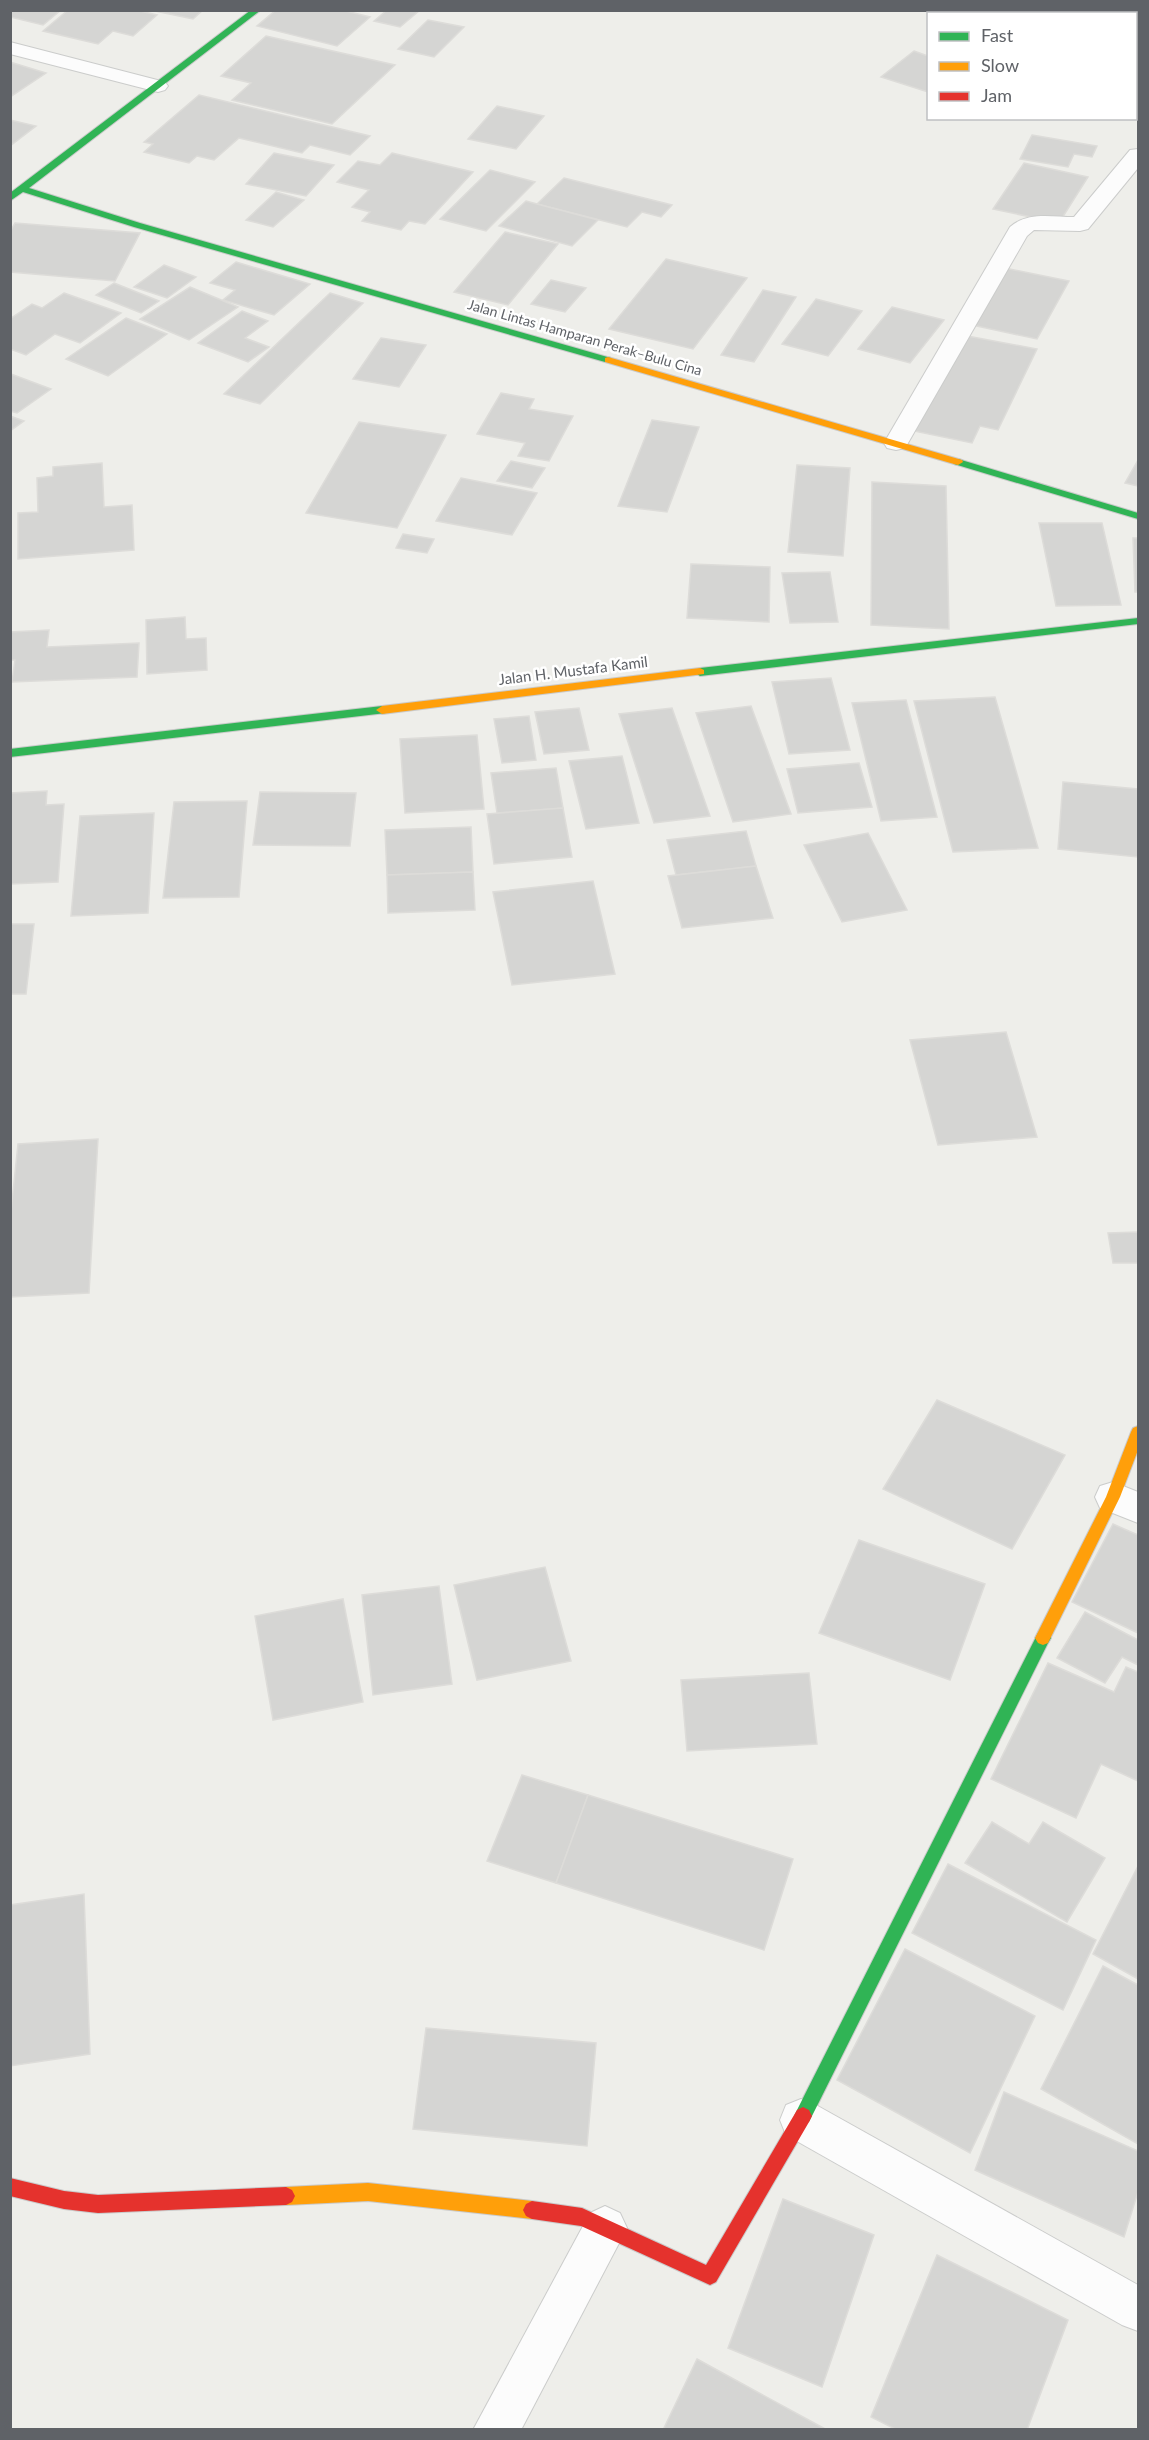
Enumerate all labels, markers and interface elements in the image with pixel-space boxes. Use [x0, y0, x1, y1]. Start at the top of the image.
legend [927, 12, 1137, 120]
text: Fast [981, 24, 1014, 46]
text: Slow [981, 54, 1019, 76]
text: Jam [981, 84, 1012, 106]
street label: Jalan Lintas Hamparan Perak–Bulu Cina [466, 295, 704, 379]
street label: Jalan H. Mustafa Kamil [497, 652, 649, 688]

